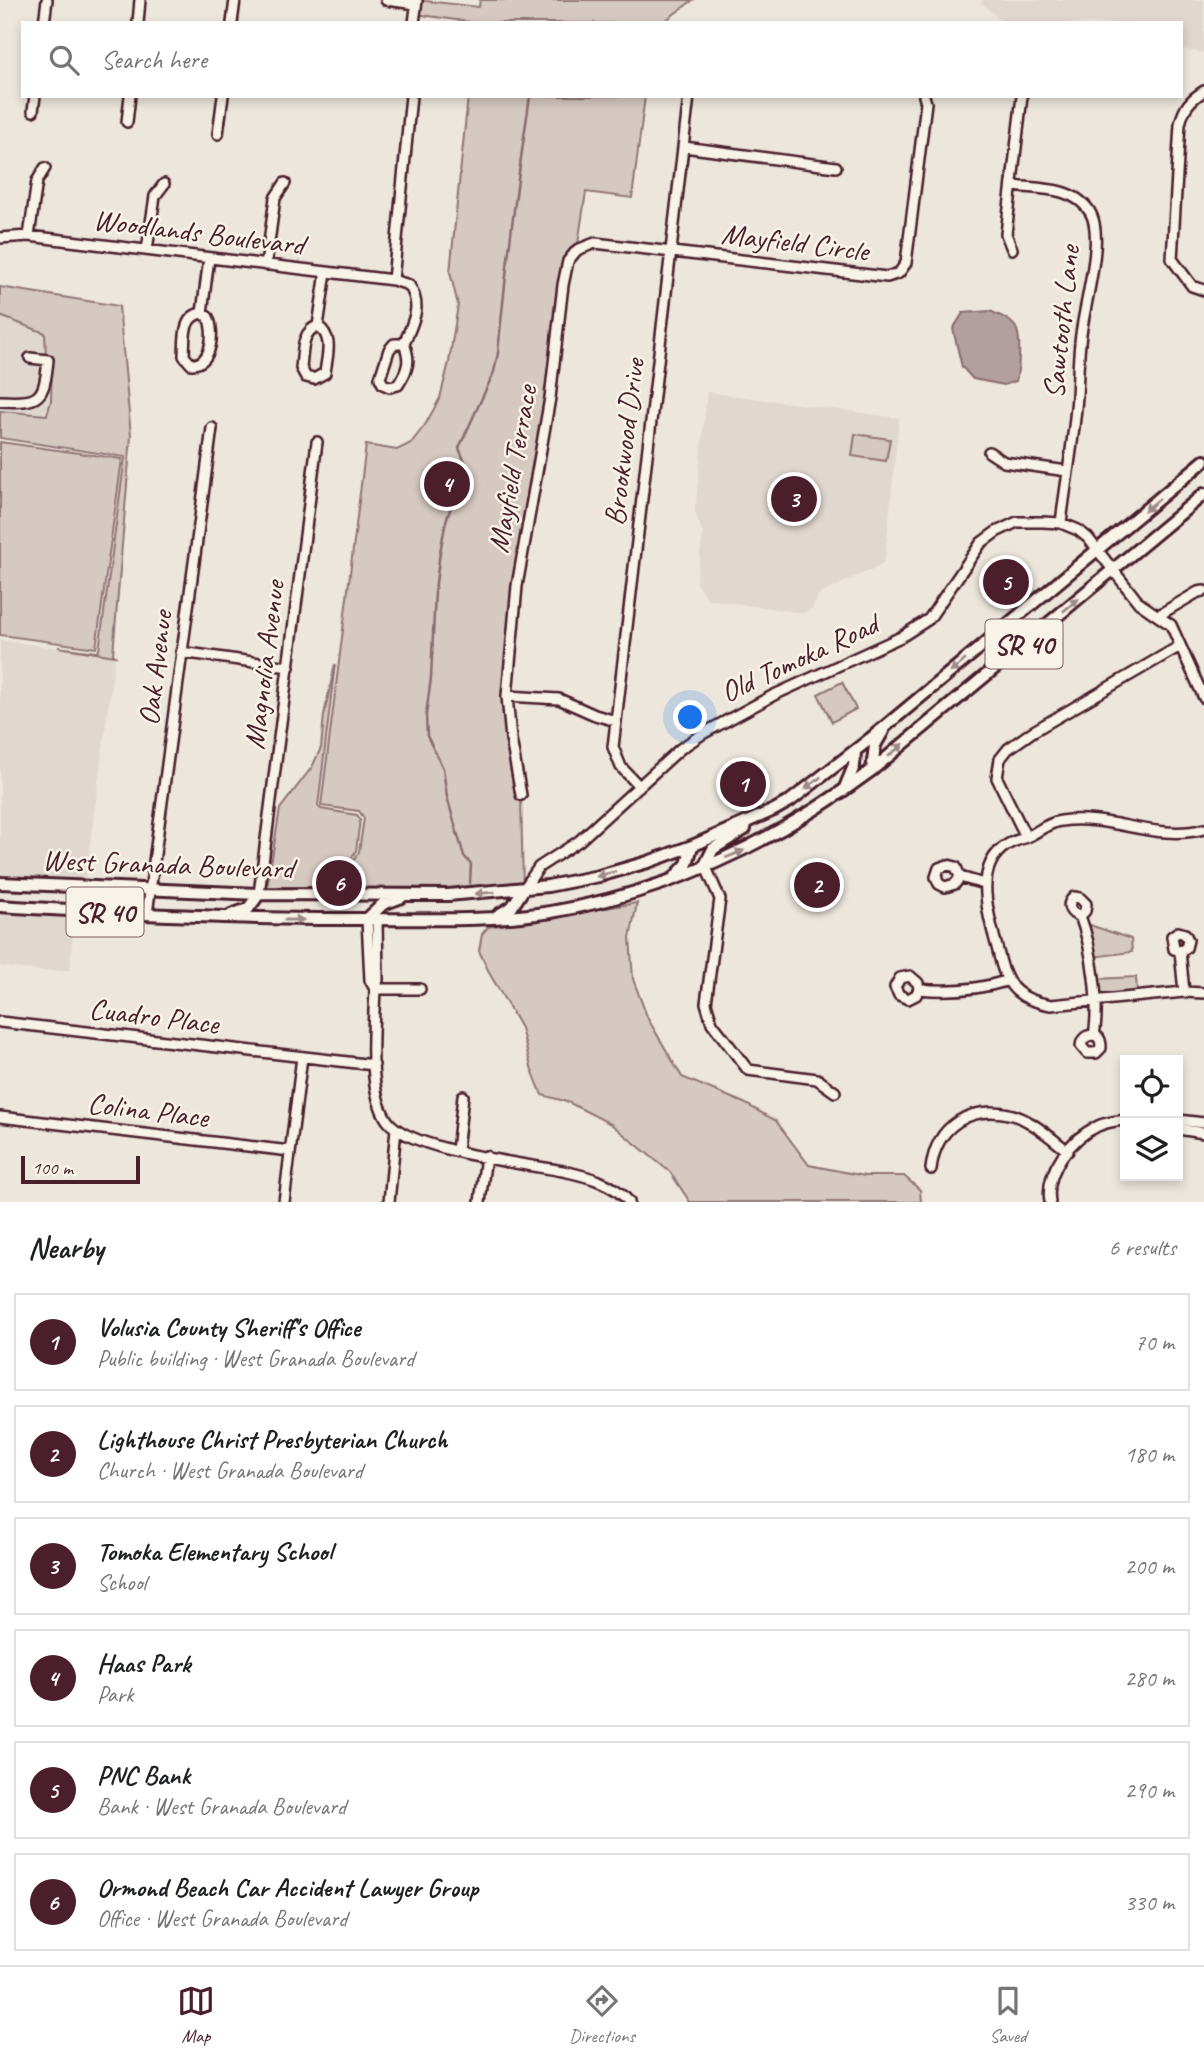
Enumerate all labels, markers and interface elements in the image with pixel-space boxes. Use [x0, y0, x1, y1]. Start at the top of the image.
search box [21, 21, 1183, 98]
icon: search [45, 41, 83, 79]
text: Search here [101, 43, 207, 76]
street label: Woodlands Boulevard [91, 200, 311, 264]
street label: Mayfield Circle [719, 214, 873, 270]
street label: Sawtooth Lane [1034, 241, 1088, 401]
street label: Brookwood Drive [595, 354, 653, 528]
street label: Mayfield Terrace [479, 380, 546, 556]
pin: 4 [424, 458, 470, 510]
pin: 3 [771, 473, 817, 525]
one-way arrow [1143, 497, 1160, 512]
pin: 5 [983, 556, 1029, 608]
street label: Magnolia Avenue [235, 576, 293, 751]
one-way arrow [1063, 598, 1080, 613]
street label: Old Tomoka Road [714, 603, 888, 711]
street label: Oak Avenue [129, 606, 181, 728]
road number: SR 40 [986, 620, 1062, 668]
one-way arrow [949, 658, 966, 673]
your location [673, 700, 707, 734]
one-way arrow [887, 743, 905, 758]
pin: 1 [720, 758, 766, 810]
one-way arrow [805, 775, 823, 790]
street label: West Granada Boulevard [42, 841, 299, 888]
one-way arrow [724, 848, 745, 859]
pin: 6 [316, 857, 362, 909]
pin: 2 [794, 859, 840, 911]
one-way arrow [596, 869, 617, 879]
road number: SR 40 [66, 888, 144, 936]
one-way arrow [474, 888, 496, 899]
one-way arrow [283, 914, 305, 926]
street label: Cuadro Place [87, 989, 223, 1043]
map controls [1120, 1055, 1183, 1181]
button: locate [1120, 1055, 1183, 1118]
street label: Colina Place [86, 1084, 213, 1137]
button: layers [1120, 1118, 1183, 1181]
scale bar [21, 1153, 140, 1185]
text: 100 m [32, 1156, 73, 1180]
text: Nearby [28, 1229, 104, 1267]
text: 6 results [1109, 1233, 1176, 1262]
text: Volusia County Sheriff's Office [97, 1311, 360, 1344]
text: 1 [48, 1328, 58, 1357]
text: 70 m [1135, 1328, 1174, 1357]
text: Public building · West Granada Boulevard [97, 1344, 414, 1373]
text: Lighthouse Christ Presbyterian Church [97, 1423, 447, 1456]
text: 2 [48, 1440, 58, 1469]
text: 180 m [1125, 1440, 1174, 1469]
text: Church · West Granada Boulevard [97, 1456, 363, 1485]
text: Tomoka Elementary School [97, 1535, 332, 1568]
text: 3 [48, 1552, 58, 1581]
text: 200 m [1125, 1552, 1174, 1581]
text: School [97, 1568, 146, 1597]
text: Haas Park [97, 1647, 191, 1680]
text: 4 [48, 1664, 58, 1693]
text: 280 m [1125, 1664, 1174, 1693]
text: Park [97, 1680, 133, 1709]
text: PNC Bank [97, 1759, 190, 1792]
text: 5 [48, 1776, 58, 1805]
text: 290 m [1125, 1776, 1174, 1805]
text: Bank · West Granada Boulevard [97, 1792, 346, 1821]
text: Ormond Beach Car Accident Lawyer Group [97, 1871, 478, 1904]
text: 6 [48, 1888, 58, 1917]
text: 330 m [1125, 1888, 1174, 1917]
text: Office · West Granada Boulevard [97, 1904, 347, 1933]
tab: Map [177, 1982, 215, 2048]
tab: Directions [569, 1982, 635, 2048]
tab: Saved [989, 1982, 1027, 2048]

